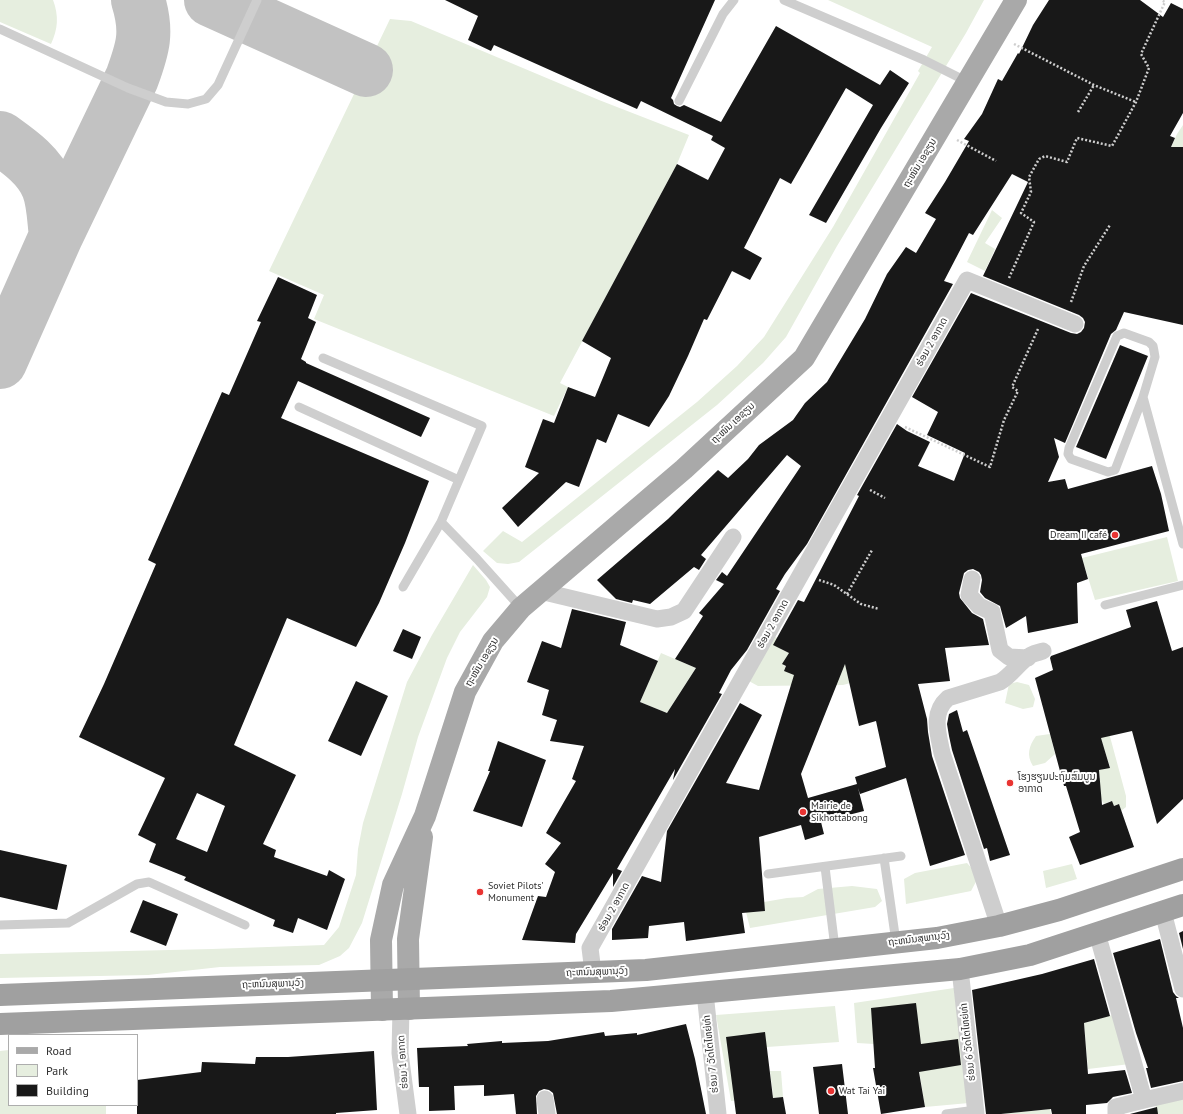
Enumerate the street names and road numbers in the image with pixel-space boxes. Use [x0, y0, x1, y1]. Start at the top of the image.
street label: ຖະໜົນ ເອຊຽນ [901, 136, 939, 190]
street label: ຮ່ອມ 2 ອາກາດ [914, 315, 950, 369]
street label: ຖະໜົນ ເອຊຽນ [709, 400, 757, 446]
street label: ຮ່ອມ 2 ອາກາດ [755, 597, 791, 651]
street label: ຖະໜົນ ເອຊຽນ [463, 635, 501, 689]
street label: ຮ່ອມ 2 ອາກາດ [596, 880, 632, 934]
street label: ຖະຫນົນສຸພານຸວົງ [887, 929, 951, 949]
street label: ຖະຫນົນສຸພານຸວົງ [566, 965, 628, 979]
street label: ຖະຫນົນສຸພານຸວົງ [242, 977, 304, 991]
street label: ຮ່ອມ 6 ວັດໄຕໄຫຍ່ທ່າ [958, 1002, 978, 1082]
street label: ຮ່ອມ 7 ວັດໄຕໄຫຍ່ທ່າ [701, 1014, 721, 1094]
street label: ຮ່ອມ 1 ອາກາດ [395, 1035, 411, 1089]

